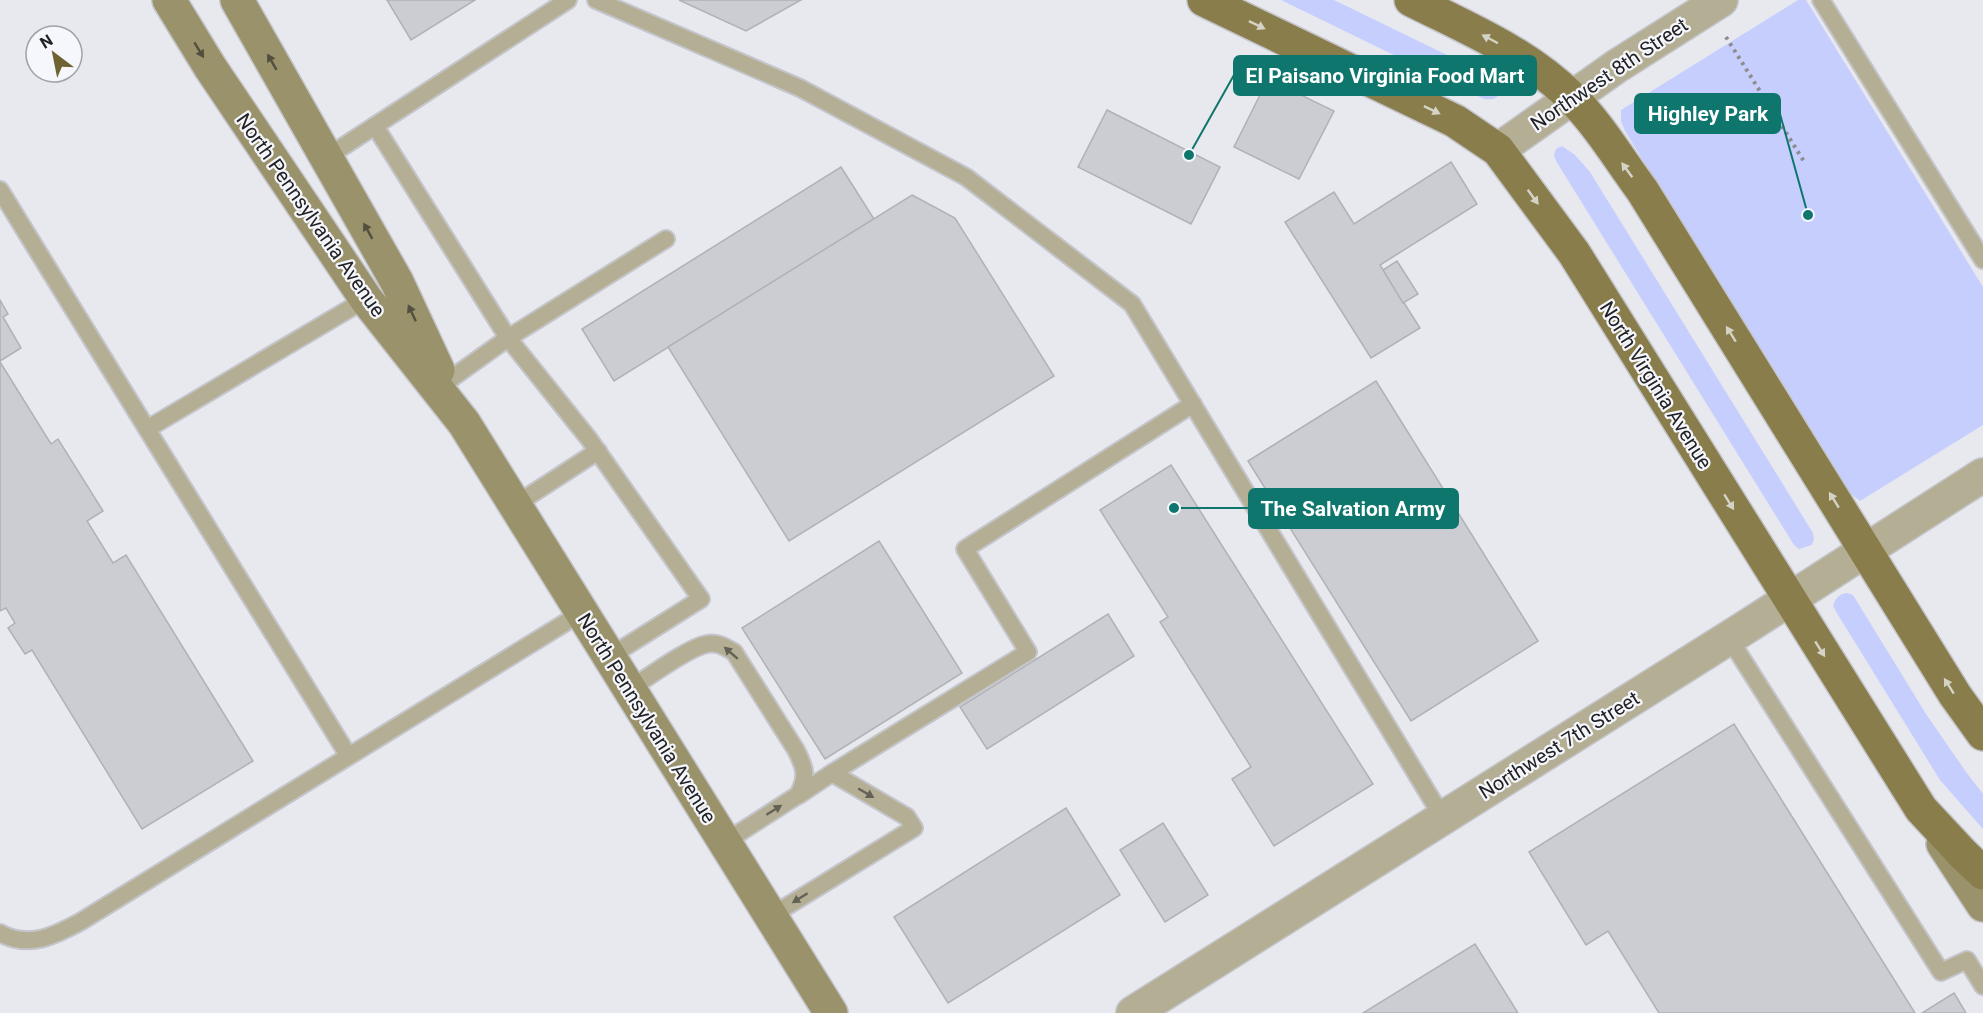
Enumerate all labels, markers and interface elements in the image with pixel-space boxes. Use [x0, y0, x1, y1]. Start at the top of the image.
street label: Northwest 8th Street [1526, 12, 1692, 136]
one-way arrow [1248, 20, 1266, 30]
north arrow [24, 24, 84, 84]
text: N [36, 31, 56, 53]
one-way arrow [1481, 34, 1498, 44]
one-way arrow [194, 42, 205, 58]
one-way arrow [268, 53, 278, 70]
callout: El Paisano Virginia Food Mart [1234, 56, 1536, 95]
text: El Paisano Virginia Food Mart [1246, 64, 1524, 88]
callout: Highley Park [1635, 94, 1780, 133]
text: Highley Park [1648, 102, 1769, 126]
one-way arrow [1424, 106, 1441, 115]
street label: North Pennsylvania Avenue [232, 109, 390, 321]
one-way arrow [1621, 162, 1633, 178]
one-way arrow [1527, 189, 1539, 205]
one-way arrow [363, 223, 374, 239]
street label: North Virginia Avenue [1595, 297, 1717, 473]
one-way arrow [407, 305, 416, 322]
one-way arrow [1726, 326, 1737, 343]
callout: The Salvation Army [1249, 489, 1458, 528]
one-way arrow [1828, 492, 1839, 508]
one-way arrow [1723, 494, 1734, 510]
text: The Salvation Army [1261, 497, 1446, 521]
street label: North Pennsylvania Avenue [572, 609, 722, 827]
one-way arrow [1814, 641, 1825, 657]
one-way arrow [723, 646, 739, 659]
one-way arrow [1944, 678, 1955, 694]
street label: Northwest 7th Street [1474, 686, 1644, 804]
one-way arrow [858, 788, 875, 798]
one-way arrow [766, 805, 782, 816]
one-way arrow [792, 893, 808, 904]

